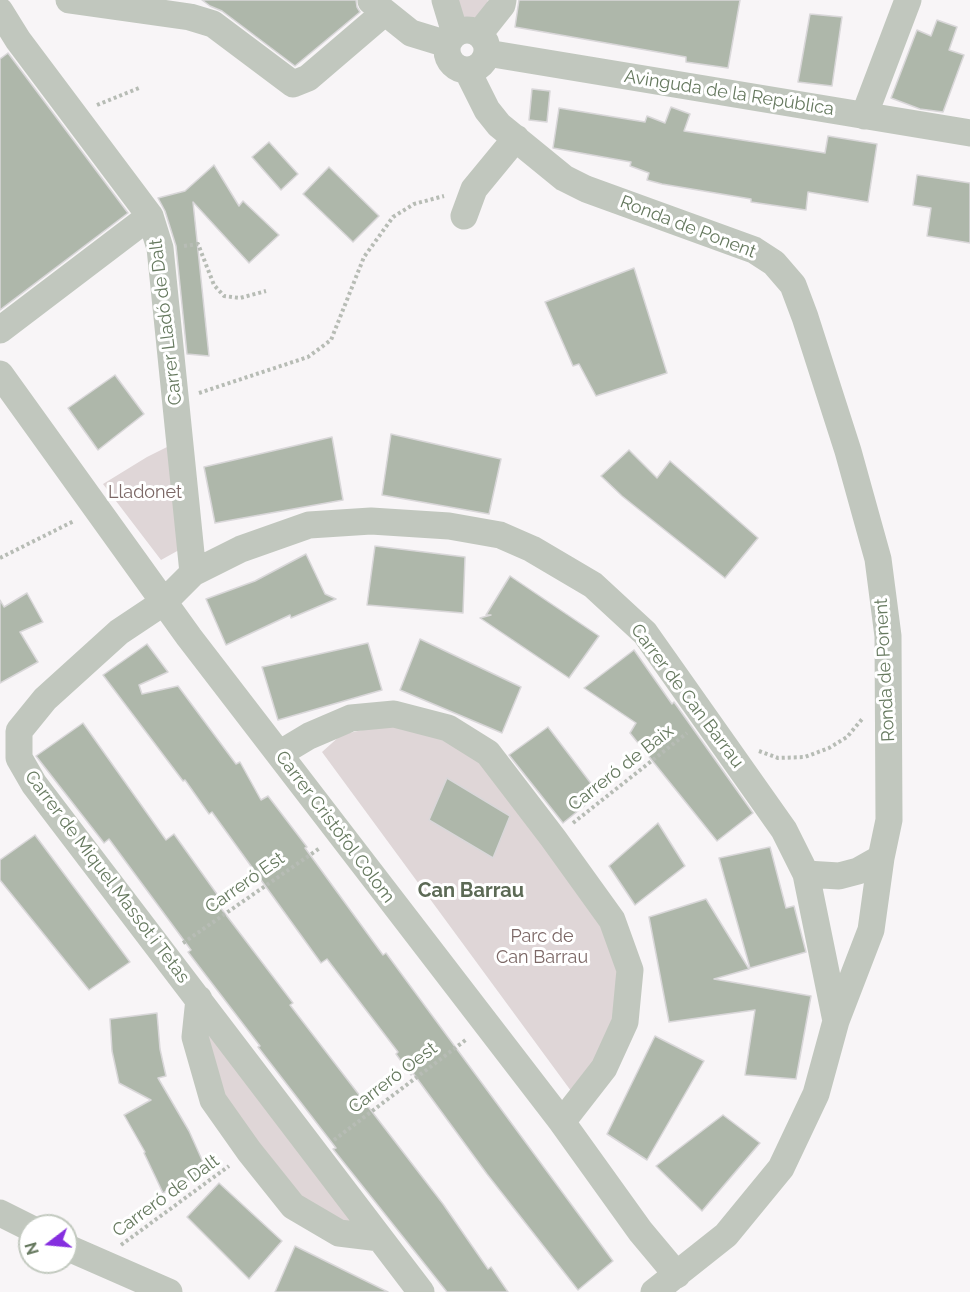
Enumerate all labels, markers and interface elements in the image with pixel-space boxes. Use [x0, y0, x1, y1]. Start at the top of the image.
street label: Avinguda de la República [623, 66, 835, 120]
street label: Ronda de Ponent [617, 191, 759, 263]
street label: Carrer Lladó de Dalt [145, 238, 187, 406]
park label: Lladonet [108, 482, 182, 504]
street label: Ronda de Ponent [870, 598, 900, 742]
street label: Carrer de Can Barrau [626, 620, 748, 772]
street label: Carreró de Baix [564, 720, 678, 816]
street label: Carrer Cristòfol Colom [271, 747, 399, 907]
street label: Carrer de Miquel Massot i Tetas [20, 766, 194, 988]
street label: Carreró Est [201, 848, 289, 918]
district label: Can Barrau [418, 879, 524, 903]
park label: Parc de Can Barrau [496, 926, 588, 968]
street label: Carreró Oest [344, 1038, 442, 1118]
street label: Carreró de Dalt [109, 1150, 223, 1242]
north arrow [18, 1214, 78, 1274]
text: N [21, 1240, 43, 1257]

